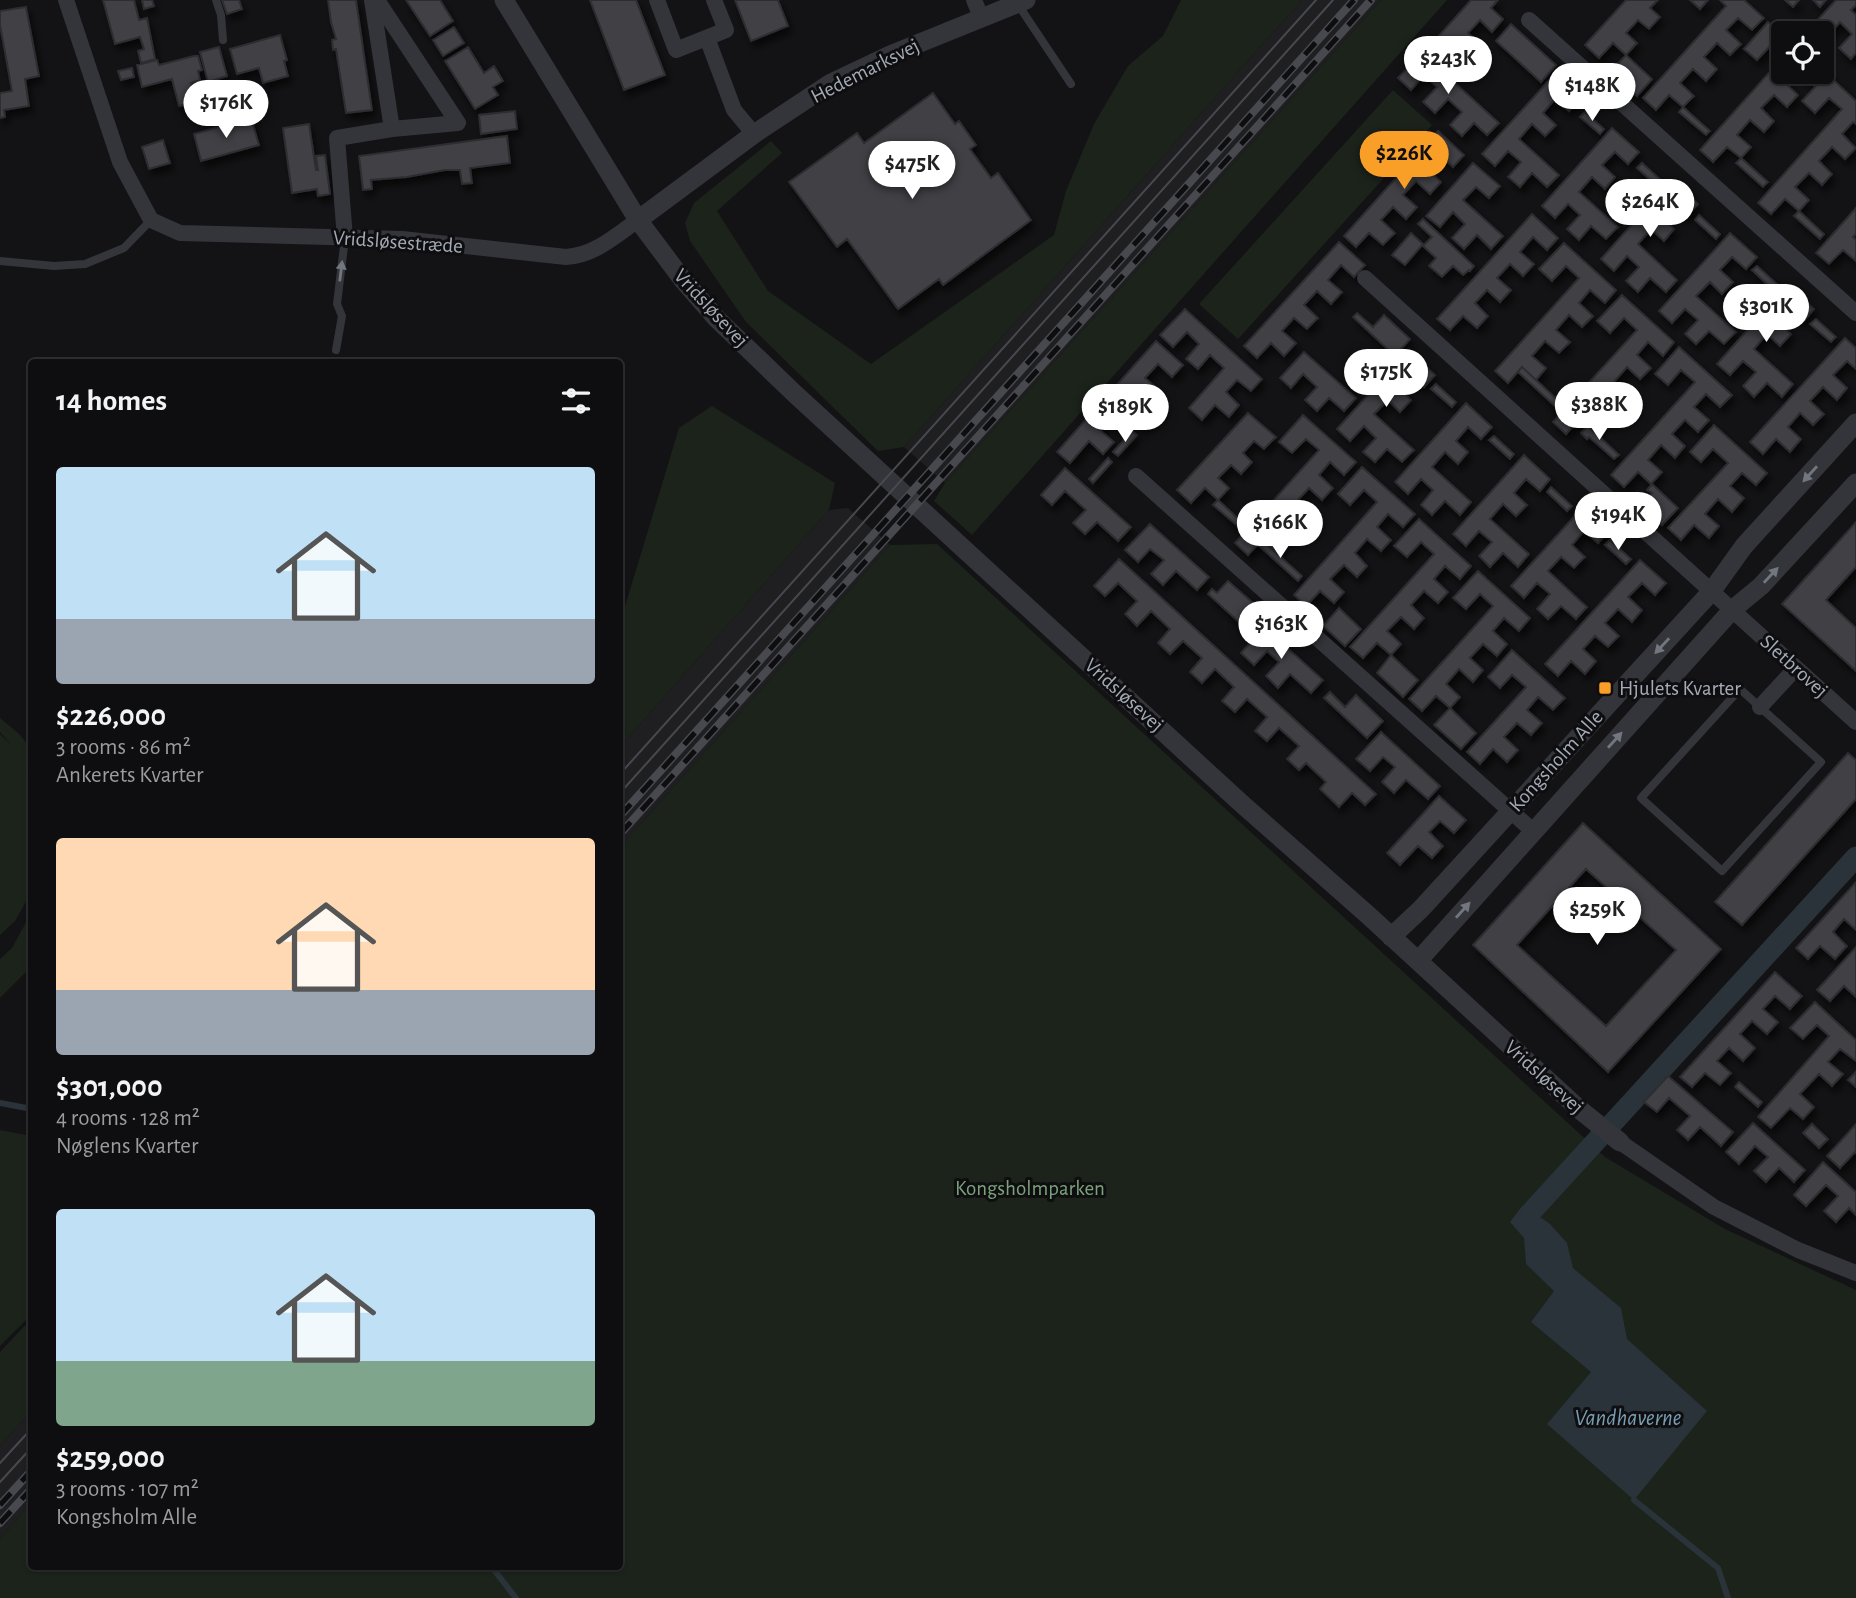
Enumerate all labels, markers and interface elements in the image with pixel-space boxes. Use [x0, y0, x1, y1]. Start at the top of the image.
map controls [1771, 21, 1834, 84]
button: locate [1771, 21, 1834, 84]
street label: Hedemarksvej [807, 35, 923, 107]
pin: $243K [1399, 36, 1497, 96]
text: $243K [1420, 47, 1476, 70]
pin: $148K [1543, 64, 1641, 123]
text: $148K [1565, 74, 1619, 97]
pin: $176K [177, 80, 275, 140]
text: $176K [199, 91, 253, 114]
pin: $226K [1355, 132, 1453, 191]
pin: $475K [863, 142, 961, 201]
text: $226K [1376, 142, 1432, 165]
text: $475K [884, 152, 940, 175]
pin: $264K [1601, 180, 1699, 239]
text: $264K [1621, 190, 1679, 213]
street label: Vridsløsestræde [332, 227, 464, 257]
one-way arrow [336, 260, 347, 282]
street label: Vridsløsevej [670, 265, 752, 351]
pin: $301K [1717, 284, 1815, 344]
text: $301K [1739, 295, 1793, 318]
pin: $175K [1337, 350, 1435, 409]
text: $175K [1360, 360, 1412, 383]
icon: filters [557, 382, 595, 420]
pin: $388K [1550, 382, 1648, 442]
pin: $189K [1076, 384, 1174, 444]
text: 14 homes [56, 386, 167, 416]
text: $388K [1571, 393, 1627, 416]
text: $189K [1098, 395, 1152, 418]
one-way arrow [1802, 465, 1818, 483]
pin: $194K [1569, 492, 1667, 552]
pin: $166K [1231, 500, 1329, 560]
text: $194K [1591, 503, 1645, 526]
text: $166K [1253, 511, 1307, 534]
icon: home [263, 513, 389, 639]
one-way arrow [1763, 566, 1779, 584]
pin: $163K [1232, 602, 1330, 661]
text: $163K [1254, 612, 1308, 635]
street label: Sletbrovej [1756, 631, 1832, 701]
one-way arrow [1654, 637, 1670, 654]
street label: Vridsløsevej [1080, 654, 1168, 736]
place label: Hjulets Kvarter [1619, 678, 1741, 699]
marker: Hjulets Kvarter [1597, 680, 1613, 696]
text: $226,000 [56, 701, 166, 731]
street label: Kongsholm Alle [1505, 706, 1607, 816]
one-way arrow [1607, 731, 1623, 749]
text: 3 rooms · 86 m² [56, 736, 191, 759]
text: Ankerets Kvarter [56, 764, 204, 787]
icon: home [263, 884, 389, 1010]
pin: $259K [1548, 888, 1646, 947]
text: $259K [1569, 898, 1625, 921]
one-way arrow [1455, 902, 1471, 919]
street label: Vridsløsevej [1500, 1036, 1588, 1118]
text: $301,000 [56, 1072, 163, 1102]
text: 4 rooms · 128 m² [56, 1107, 200, 1130]
text: Nøglens Kvarter [56, 1135, 198, 1158]
park label: Kongsholmparken [955, 1178, 1105, 1199]
icon: home [263, 1255, 389, 1381]
water label: Vandhaverne [1574, 1407, 1682, 1430]
text: $259,000 [56, 1443, 165, 1473]
text: 3 rooms · 107 m² [56, 1478, 199, 1501]
text: Kongsholm Alle [56, 1506, 197, 1529]

